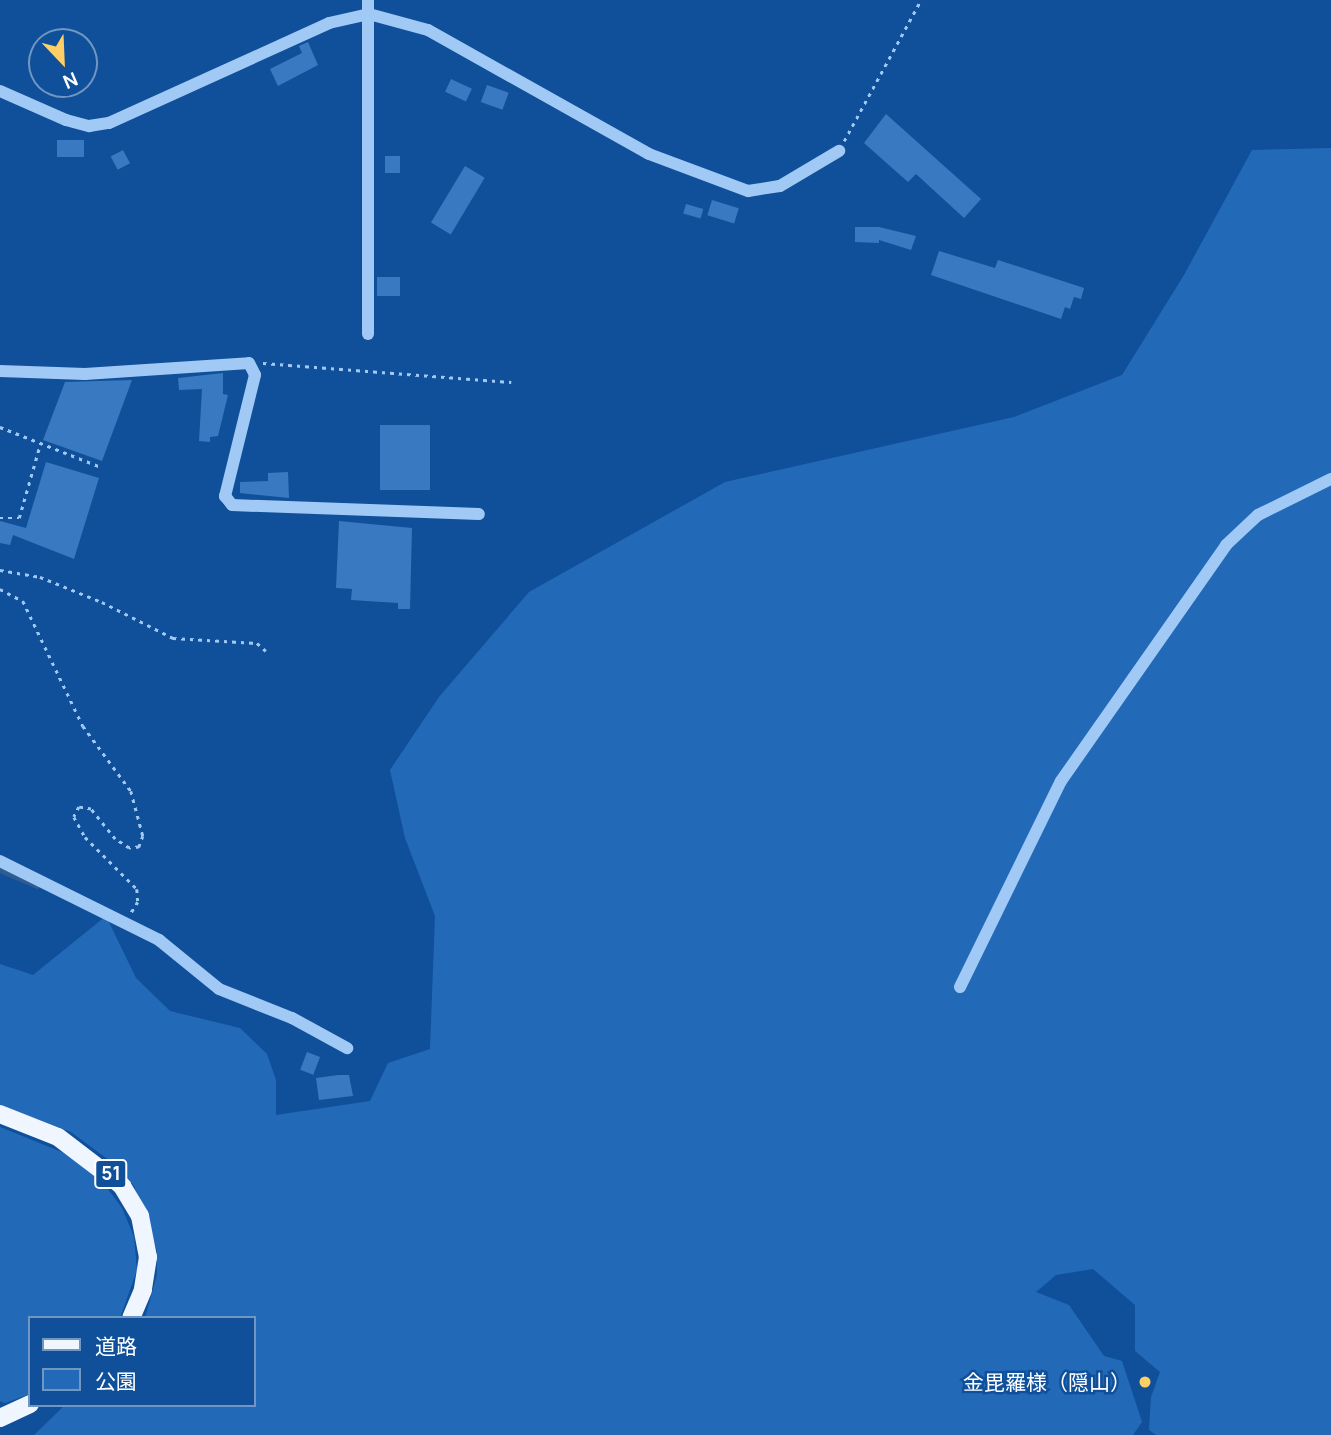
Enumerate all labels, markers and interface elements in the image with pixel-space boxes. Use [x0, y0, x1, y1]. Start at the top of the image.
north arrow [28, 28, 98, 98]
text: N [59, 66, 82, 95]
road number: 51 [94, 1158, 128, 1190]
legend [28, 1316, 256, 1407]
text: 道路 [95, 1332, 137, 1360]
text: 公園 [95, 1367, 137, 1395]
place label: 金毘羅様（隠山） [963, 1369, 1131, 1395]
marker: 金毘羅様（隠山） [1137, 1374, 1153, 1390]

